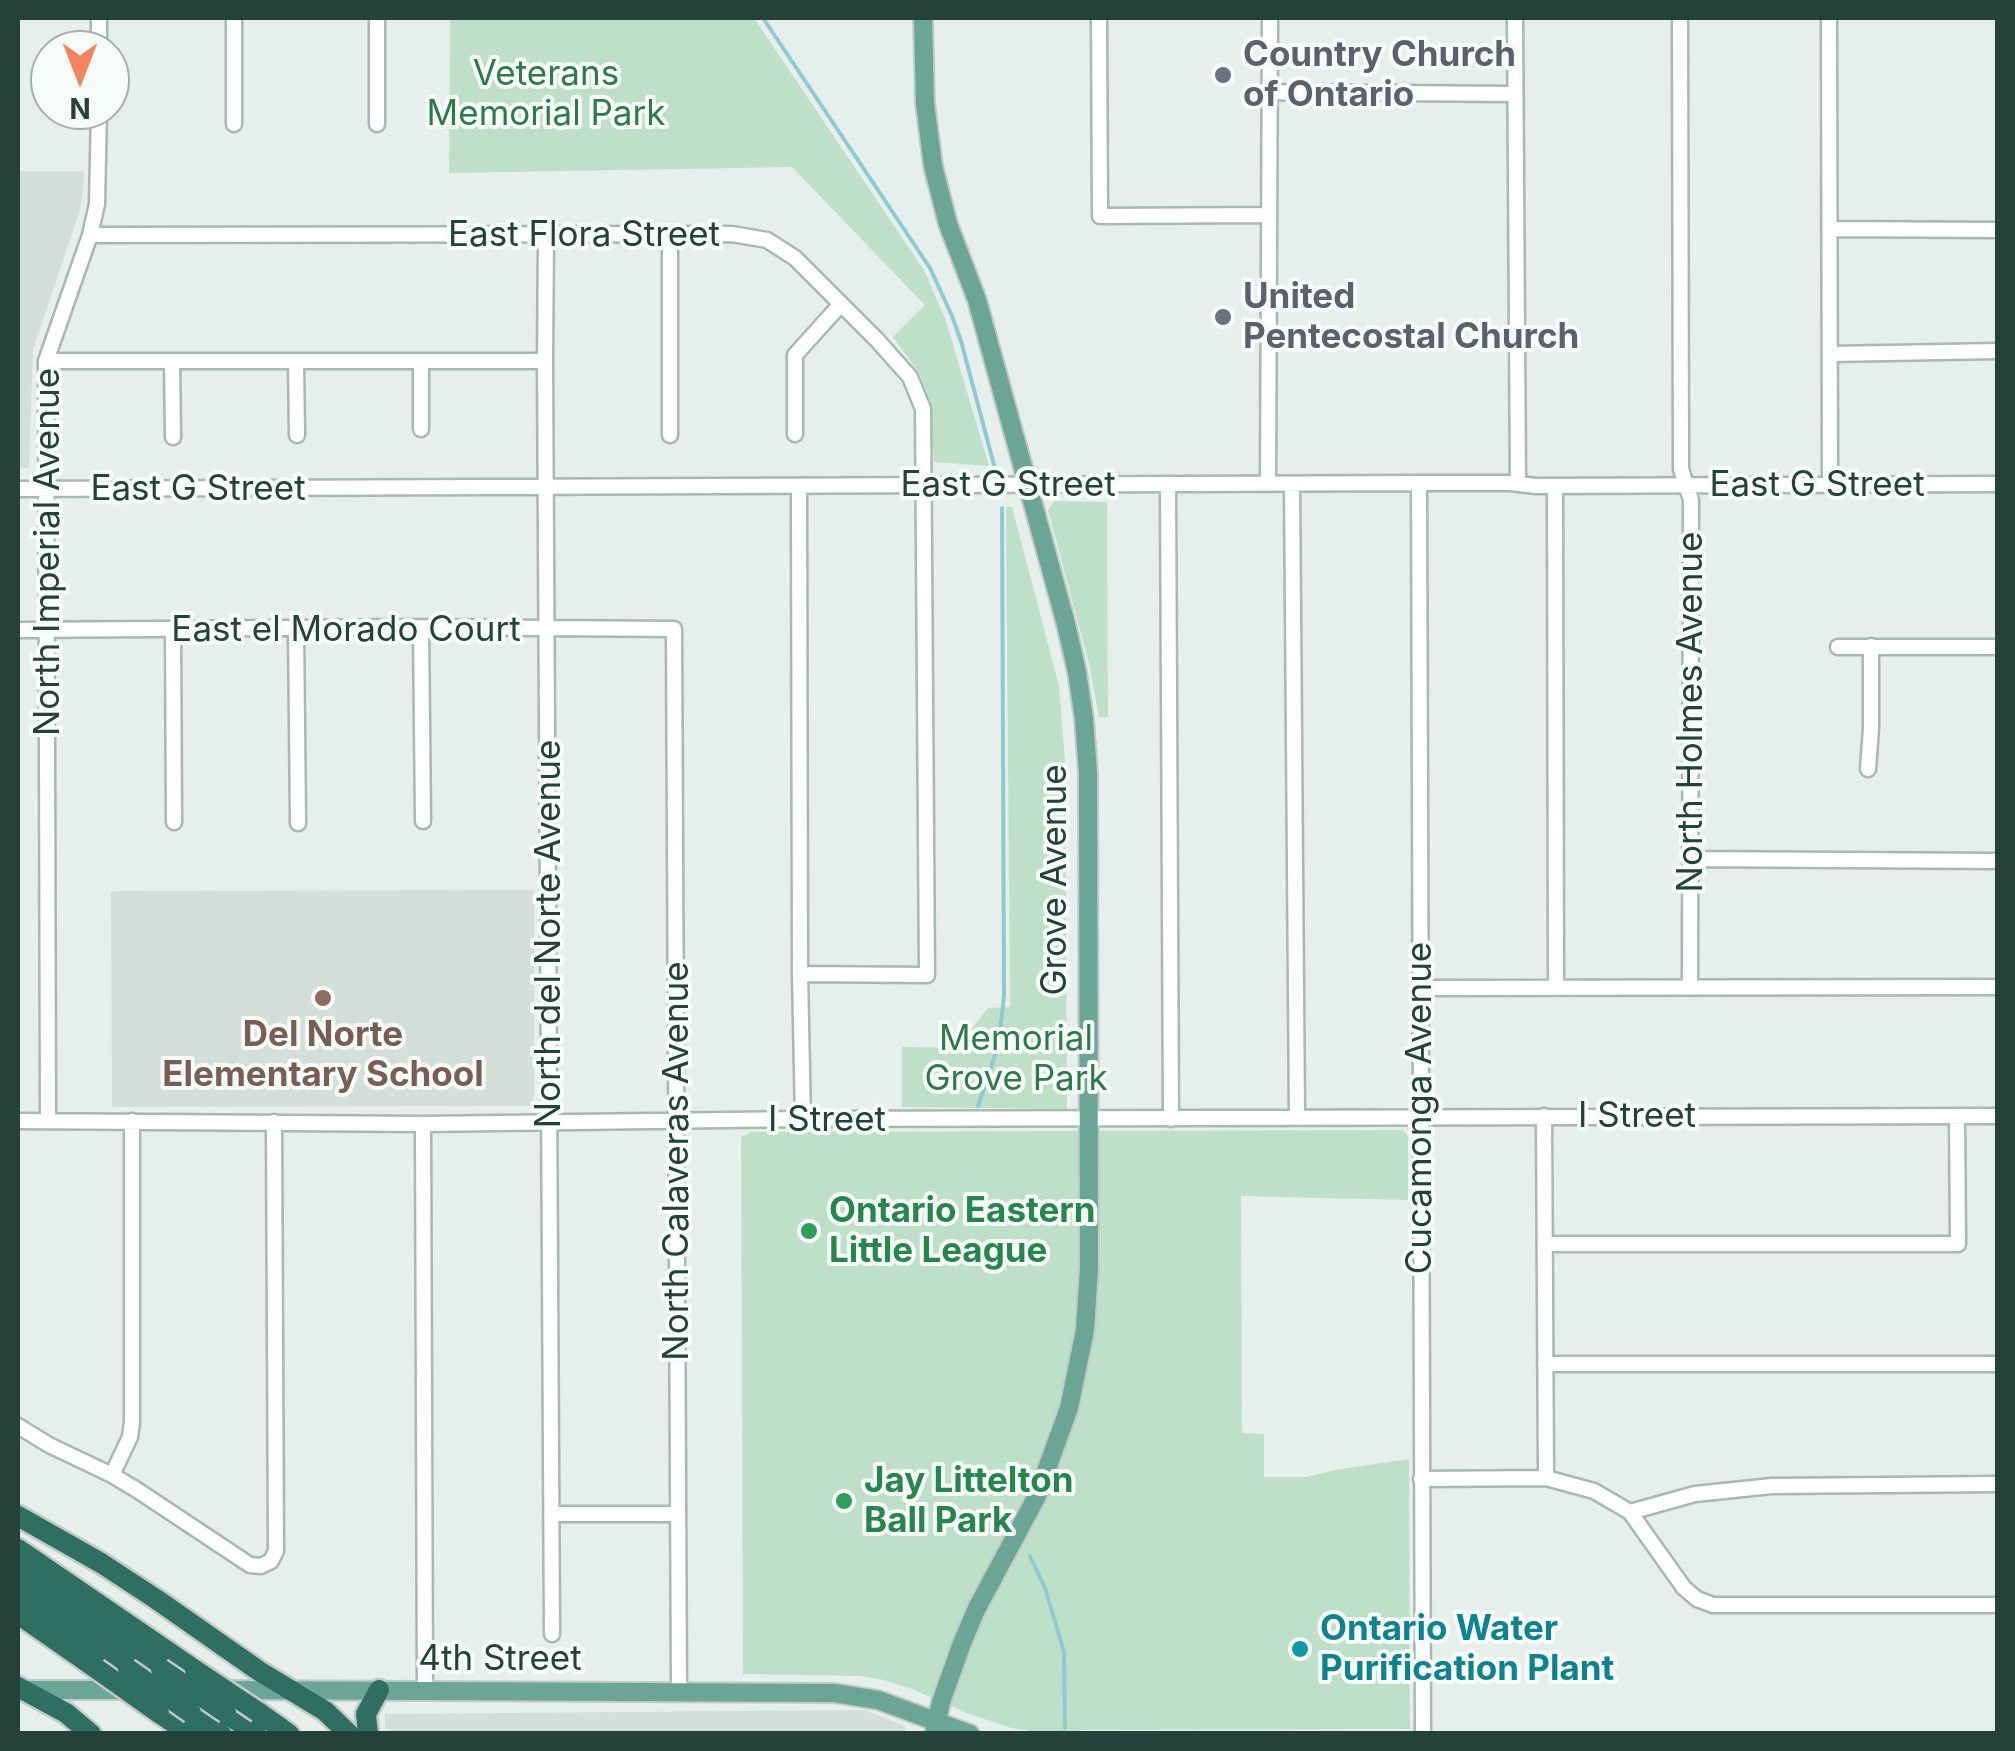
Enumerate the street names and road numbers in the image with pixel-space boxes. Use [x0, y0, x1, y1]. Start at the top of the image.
street label: East Flora Street [448, 214, 720, 256]
street label: North Imperial Avenue [27, 368, 69, 736]
street label: East G Street [900, 464, 1116, 506]
street label: East G Street [1709, 464, 1925, 506]
street label: East G Street [90, 468, 306, 510]
street label: North Holmes Avenue [1670, 532, 1712, 892]
street label: East el Morado Court [171, 609, 521, 651]
street label: North del Norte Avenue [528, 740, 570, 1128]
street label: Grove Avenue [1034, 764, 1076, 996]
street label: Cucamonga Avenue [1399, 942, 1441, 1274]
street label: North Calaveras Avenue [656, 961, 698, 1361]
street label: I Street [1578, 1095, 1696, 1137]
street label: I Street [768, 1099, 886, 1141]
street label: 4th Street [418, 1638, 582, 1680]

